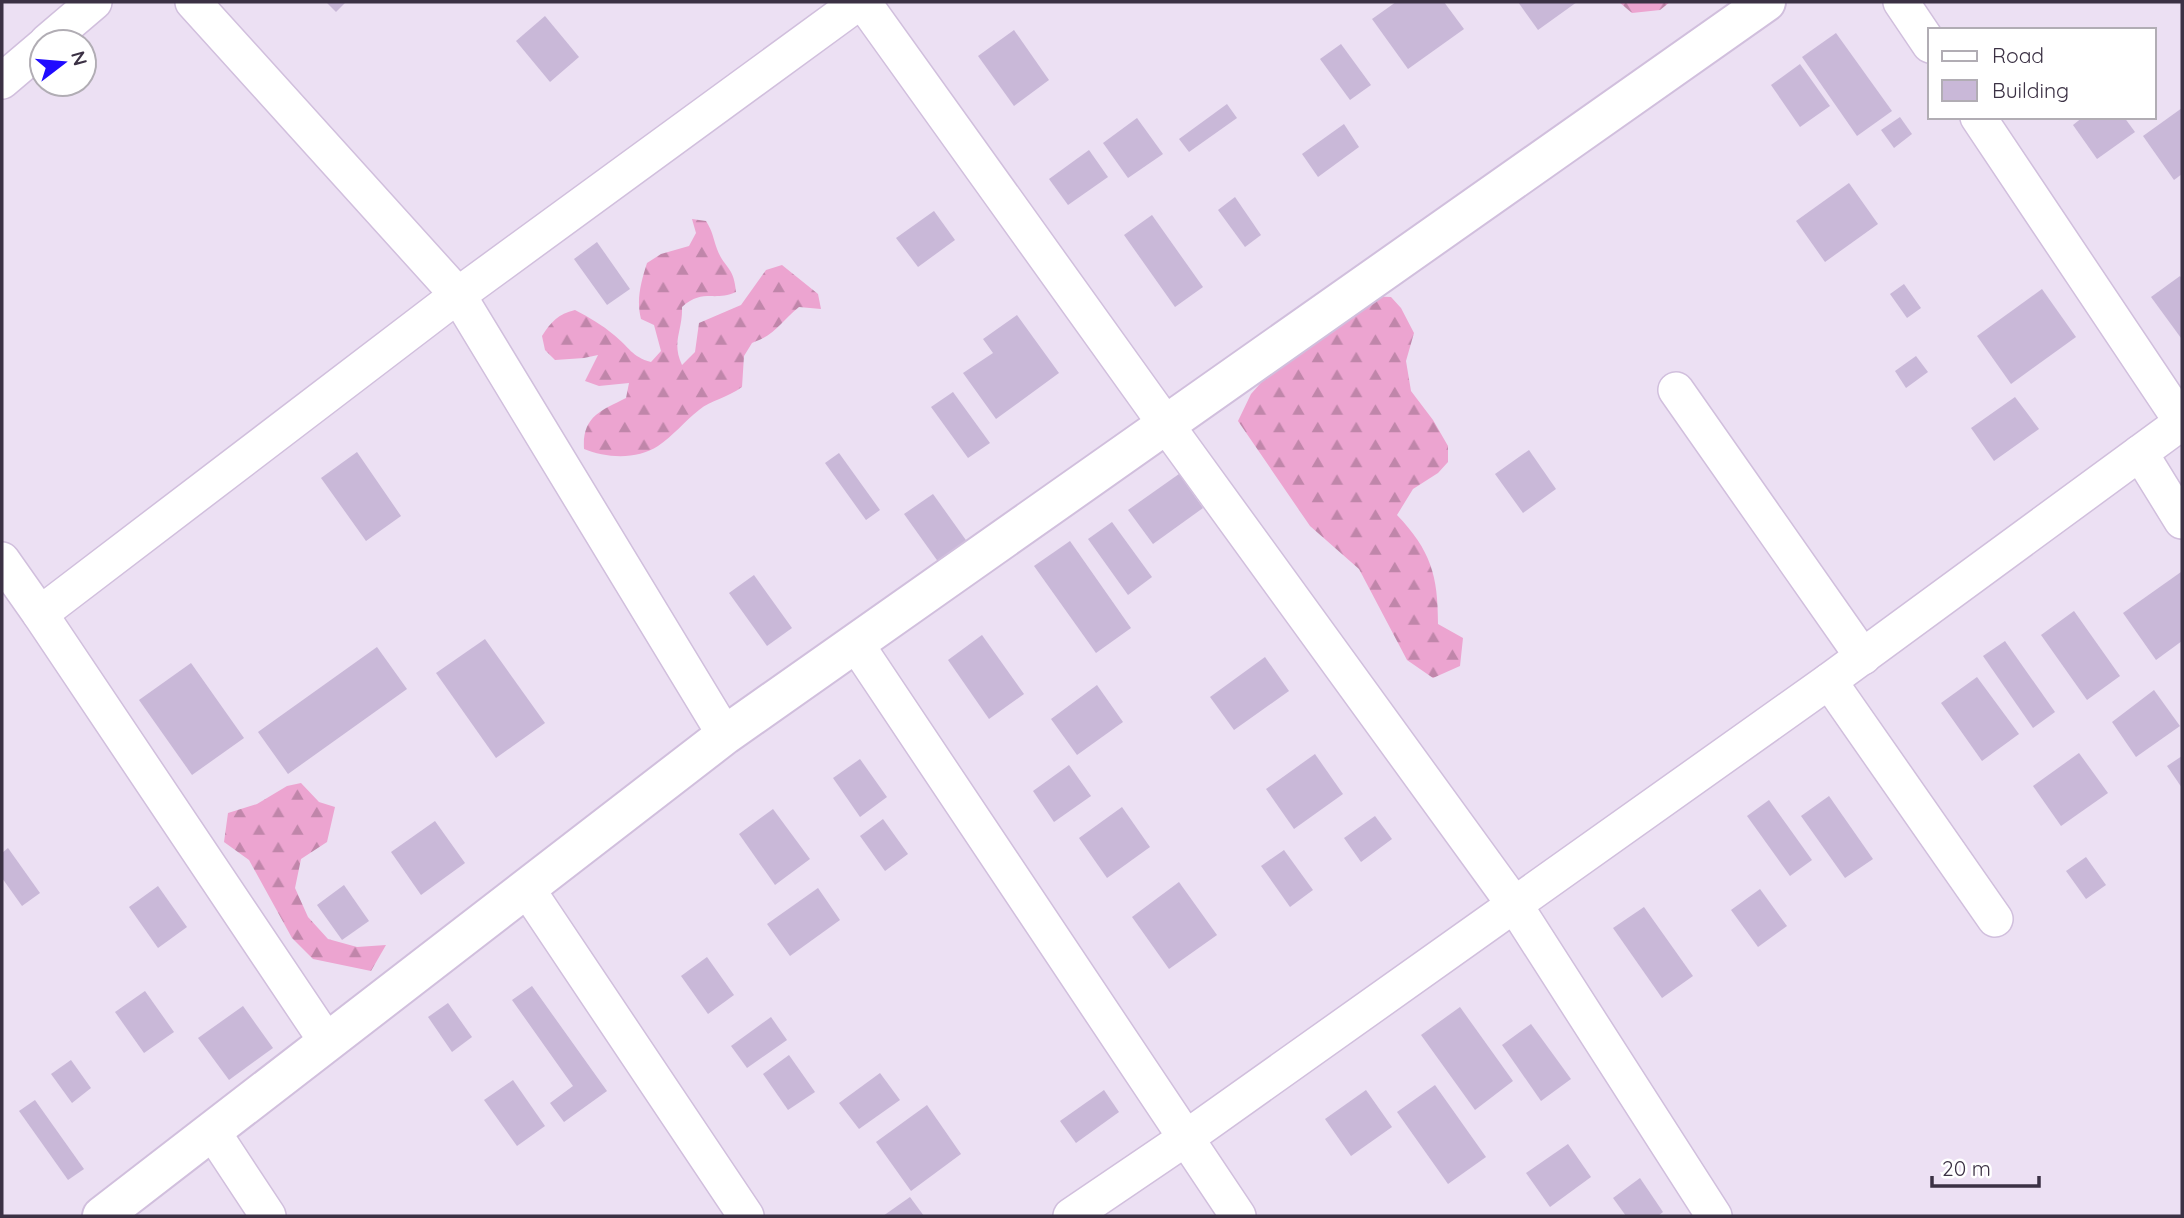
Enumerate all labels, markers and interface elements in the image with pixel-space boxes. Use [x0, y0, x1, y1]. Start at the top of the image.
north arrow [28, 28, 98, 98]
legend [1928, 28, 2156, 119]
text: Road [1992, 42, 2044, 68]
text: N [66, 48, 93, 68]
text: Building [1992, 77, 2069, 103]
scale bar [1932, 1144, 2039, 1188]
text: 20 m [1942, 1155, 1991, 1181]

